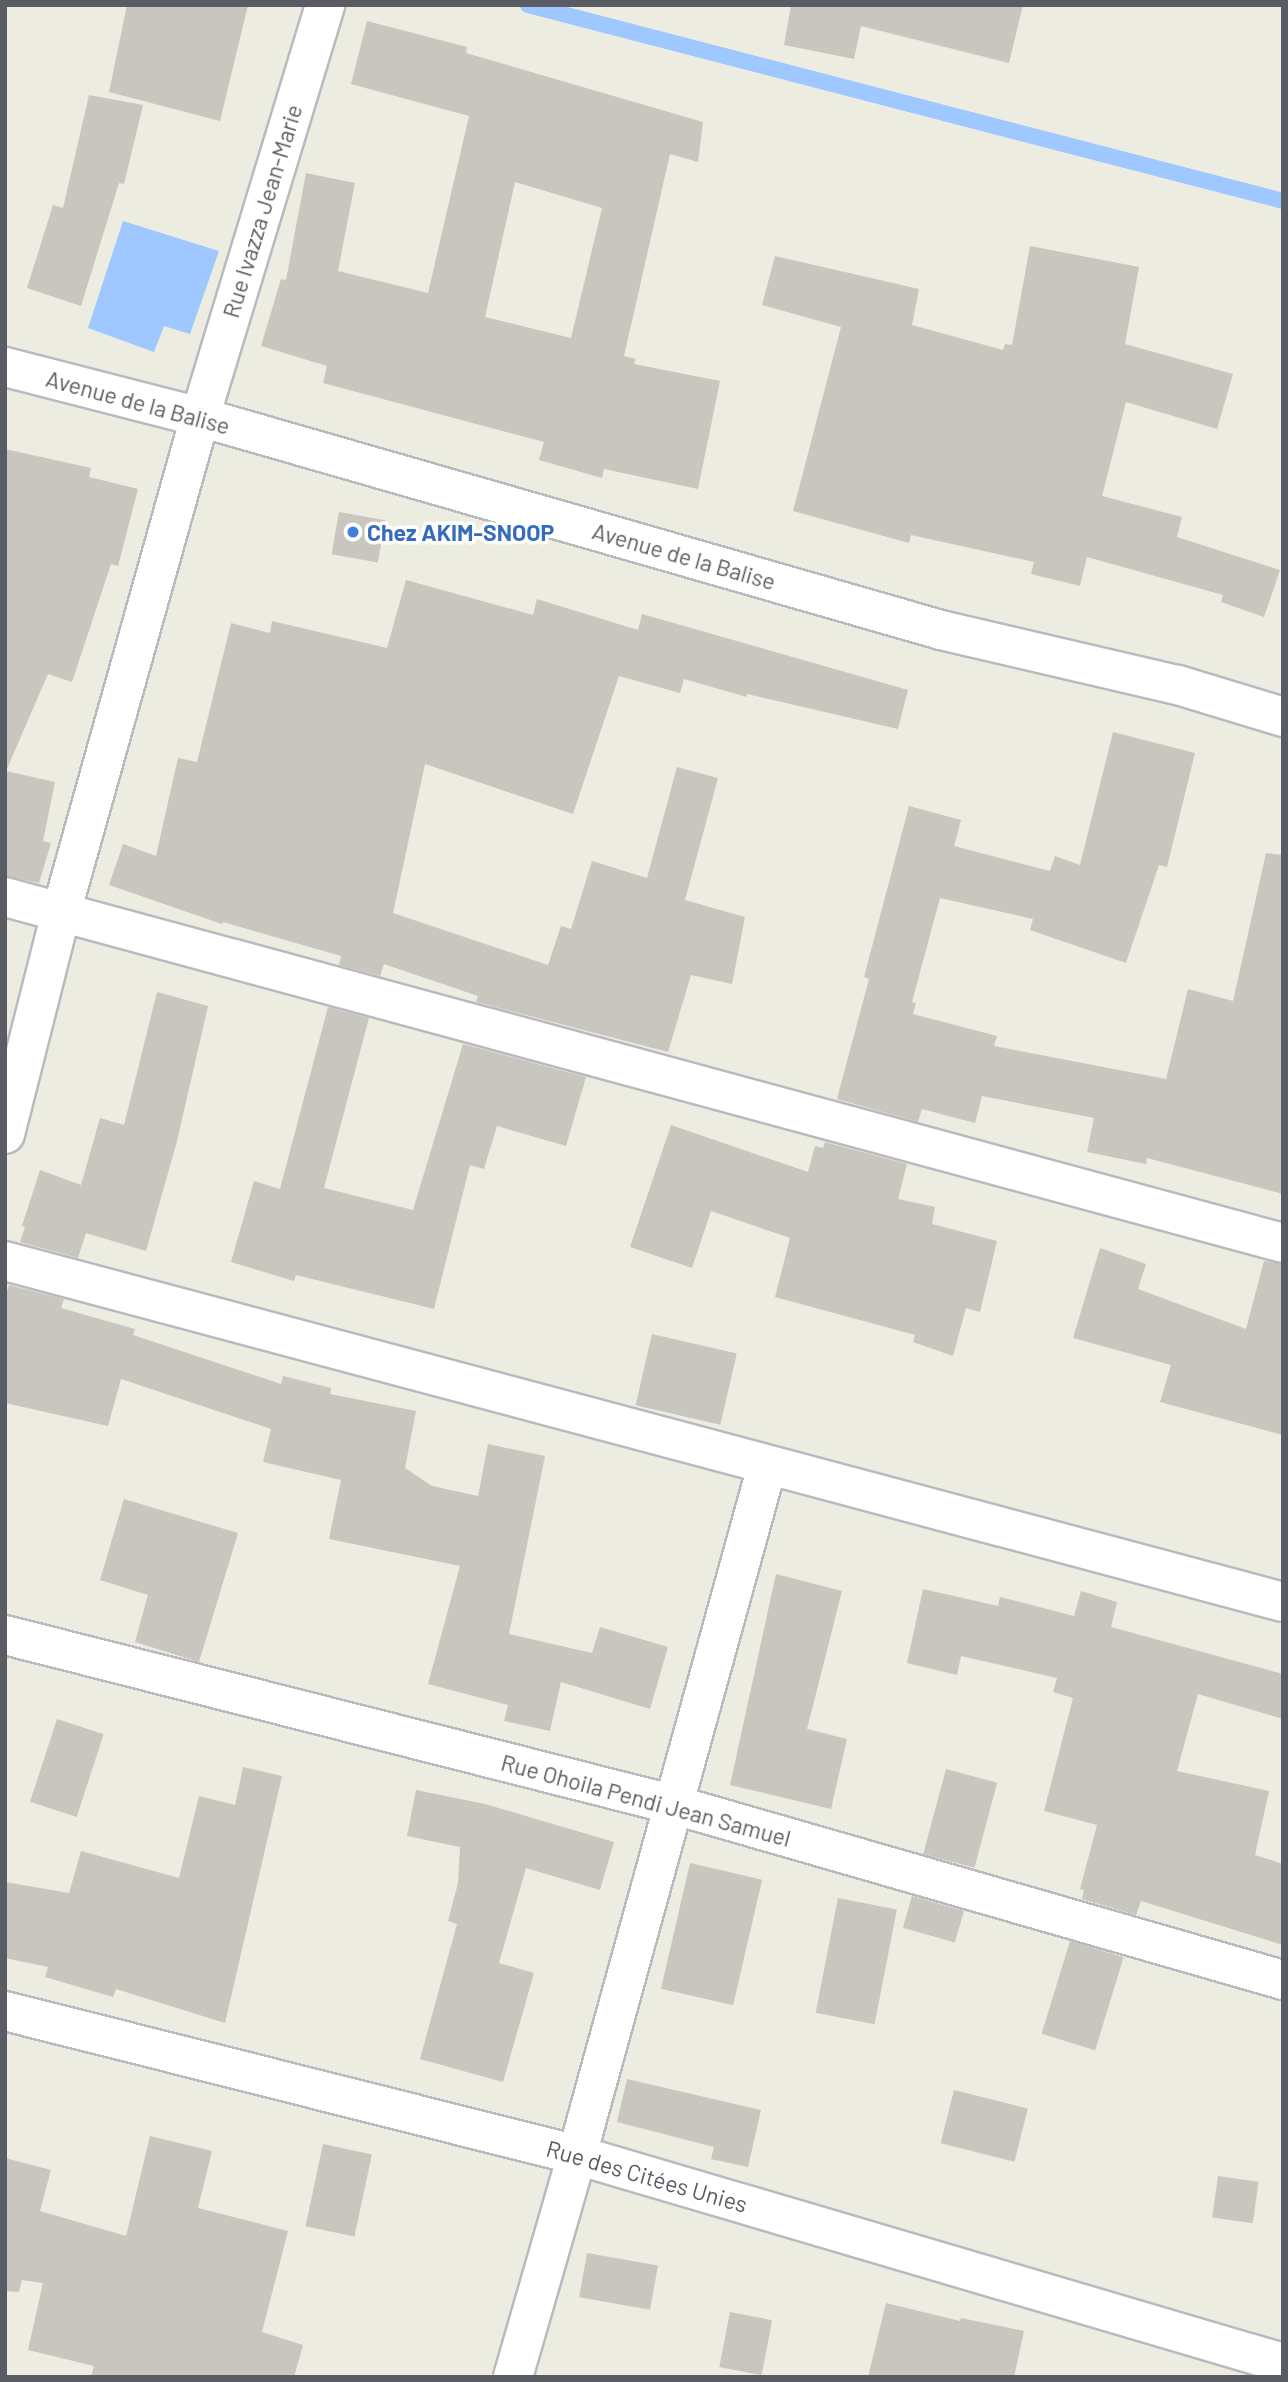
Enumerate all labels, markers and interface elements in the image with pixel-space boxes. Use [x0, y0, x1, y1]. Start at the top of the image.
street label: Rue Ivazza Jean-Marie [216, 101, 308, 321]
street label: Avenue de la Balise [43, 364, 233, 440]
street label: Avenue de la Balise [589, 517, 779, 595]
place label: Chez AKIM-SNOOP [367, 518, 554, 546]
marker: Chez AKIM-SNOOP [345, 524, 361, 540]
street label: Rue Ohoila Pendi Jean Samuel [498, 1748, 794, 1852]
street label: Rue des Citées Unies [543, 2134, 751, 2218]

